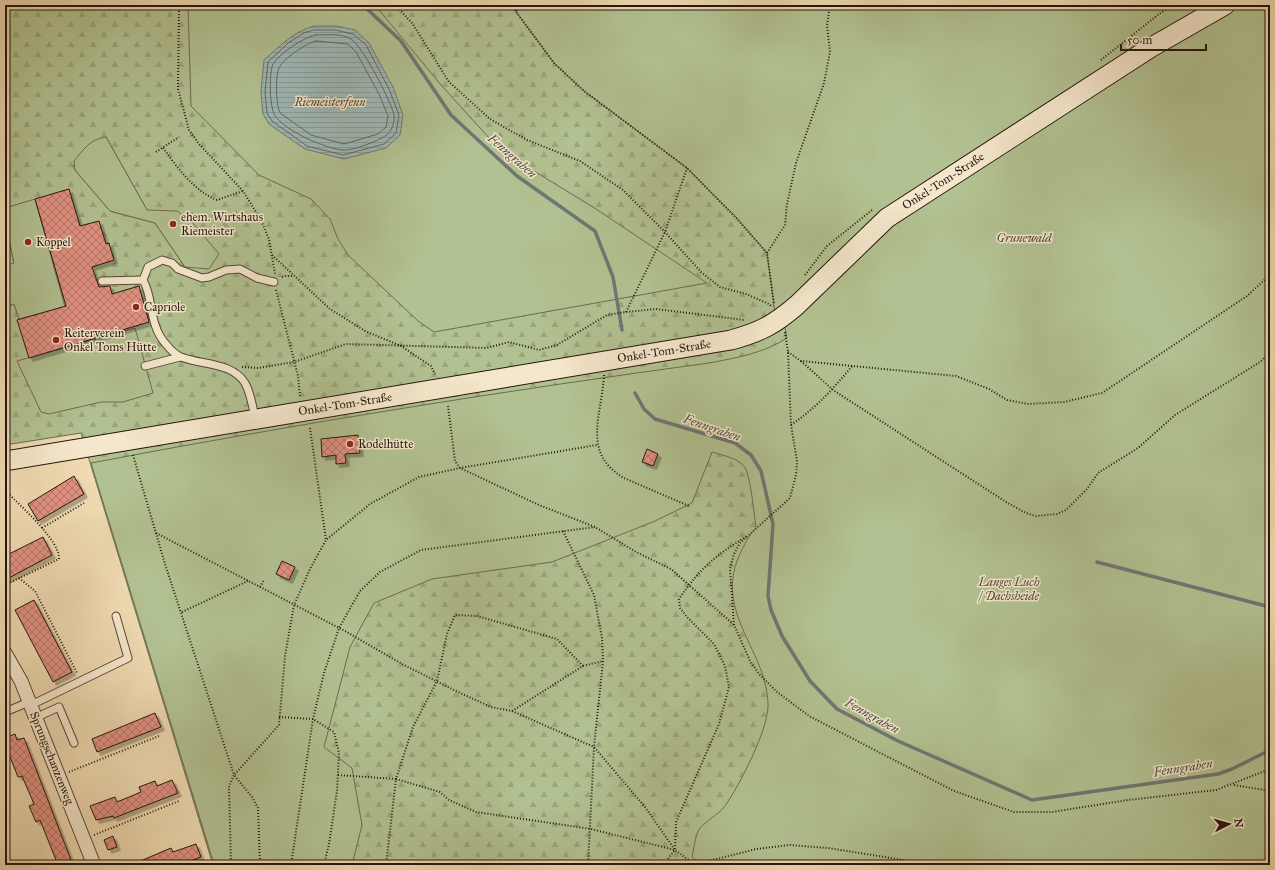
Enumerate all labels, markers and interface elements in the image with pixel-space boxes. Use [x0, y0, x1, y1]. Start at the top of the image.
scale bar [1121, 26, 1206, 52]
text: 50 m [1127, 33, 1152, 47]
park label: Riemeisterfenn [293, 95, 366, 109]
water label: Fenngraben [483, 130, 540, 182]
street label: Onkel-Tom-Straße [900, 149, 986, 213]
place label: ehem. Wirtshaus Riemeister [181, 210, 263, 238]
marker: ehem. Wirtshaus Riemeister [168, 219, 178, 229]
park label: Grunewald [997, 231, 1052, 245]
place label: Koppel [36, 235, 71, 249]
marker: Koppel [23, 237, 33, 247]
place label: Capriole [144, 300, 185, 314]
marker: Capriole [131, 302, 141, 312]
place label: Reiterverein Onkel Toms Hütte [64, 326, 156, 354]
marker: Reiterverein Onkel Toms Hütte [51, 335, 61, 345]
street label: Onkel-Tom-Straße [616, 337, 712, 365]
street label: Onkel-Tom-Straße [297, 390, 393, 418]
water label: Fenngraben [680, 410, 743, 445]
place label: Rodelhütte [358, 437, 413, 451]
marker: Rodelhütte [345, 439, 355, 449]
park label: Langes Luch / Dachsheide [977, 575, 1040, 603]
water label: Fenngraben [841, 694, 902, 738]
street label: Sprungschanzenweg [26, 710, 77, 807]
water label: Fenngraben [1151, 755, 1214, 781]
north arrow [1209, 804, 1249, 844]
text: N [1231, 818, 1245, 829]

